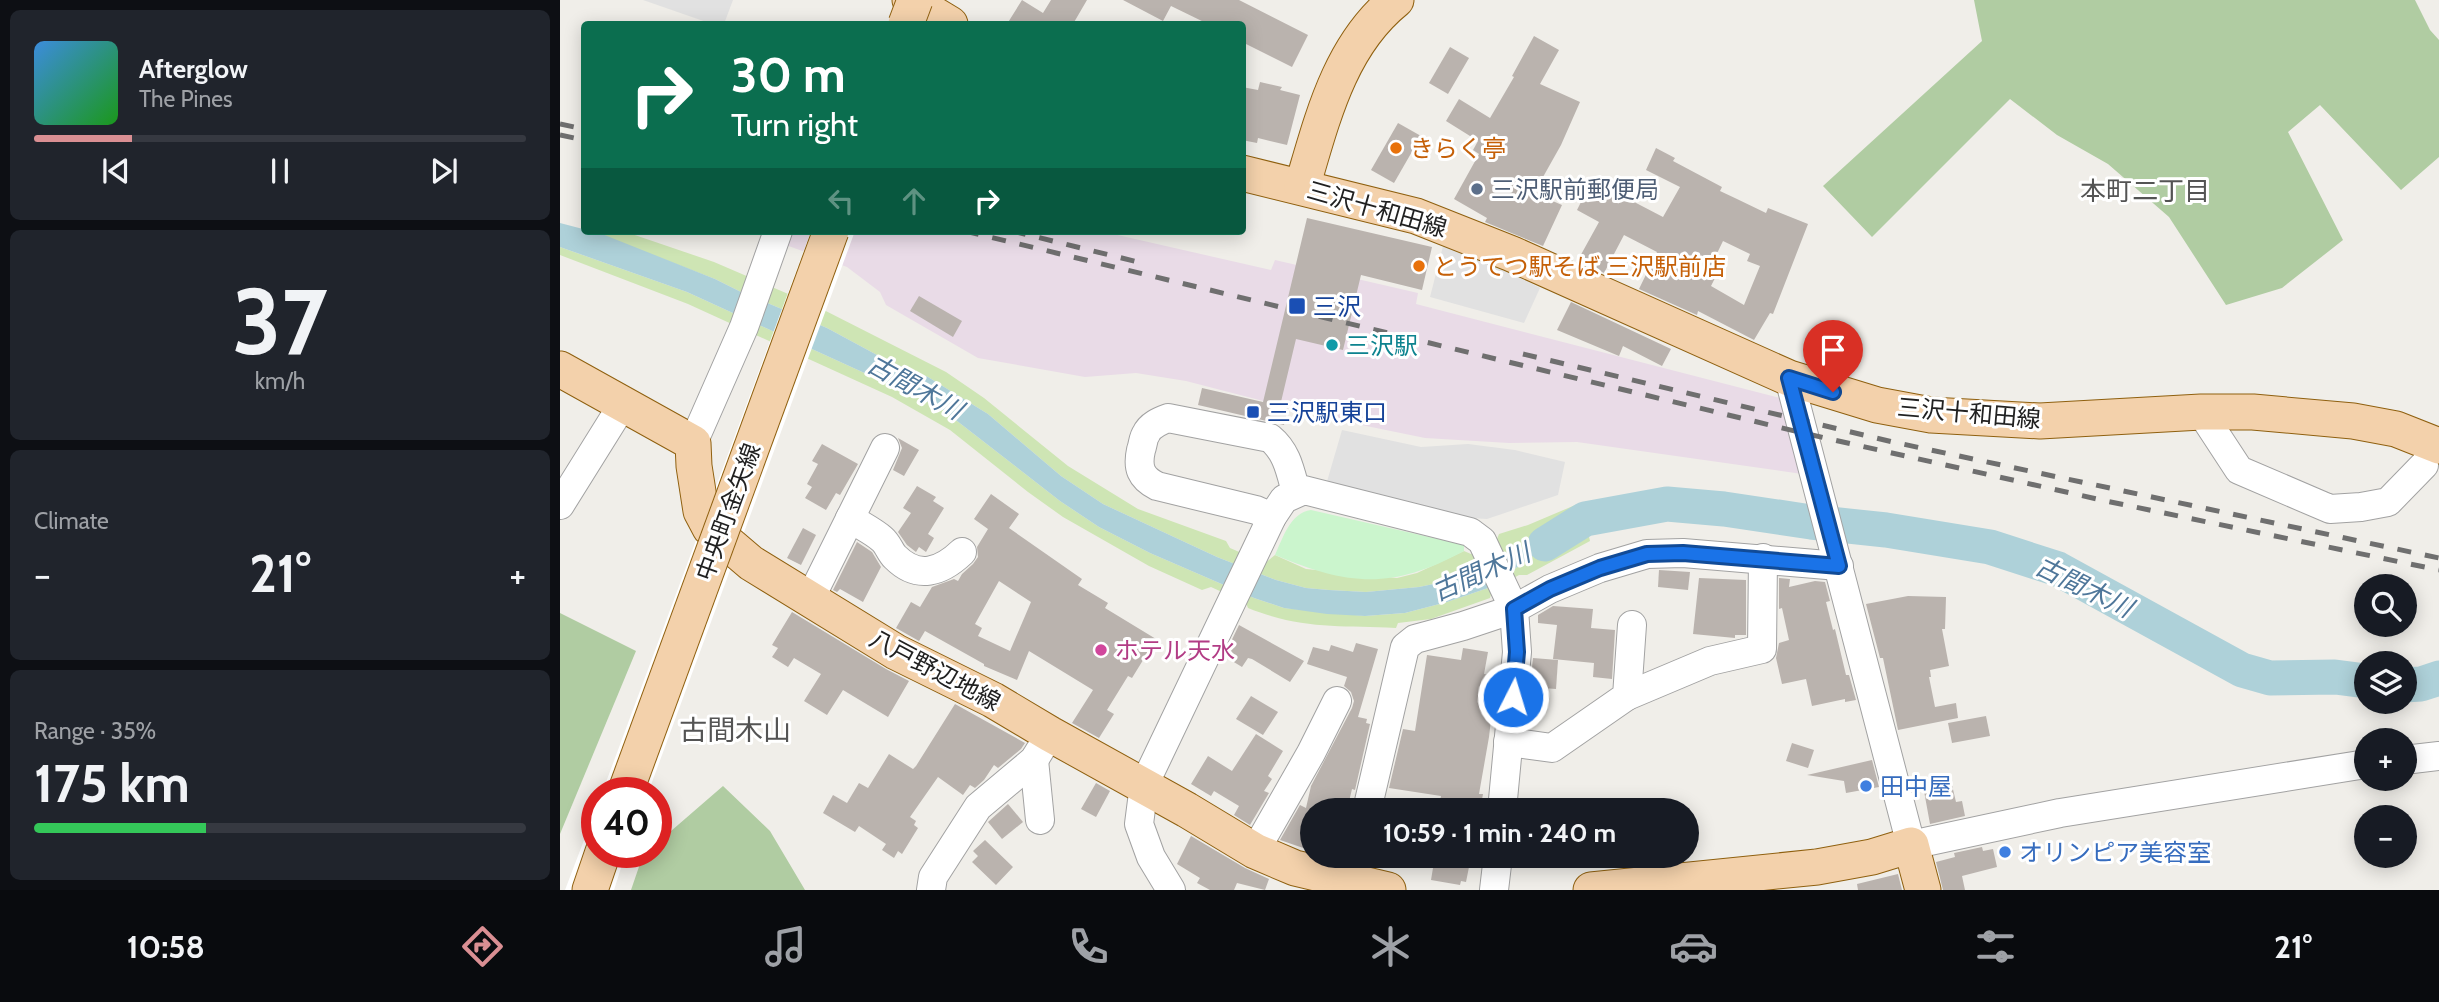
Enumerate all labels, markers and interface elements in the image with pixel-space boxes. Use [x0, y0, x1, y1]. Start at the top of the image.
text: 30 m [731, 45, 846, 104]
icon: right [616, 49, 707, 140]
text: Afterglow [139, 53, 248, 85]
text: The Pines [139, 85, 233, 113]
text: Turn right [731, 105, 858, 144]
place label: きらく亭 [1410, 134, 1506, 163]
marker: きらく亭 [1388, 140, 1404, 156]
icon: previous [97, 152, 135, 190]
icon: pause [261, 152, 299, 190]
icon: next [425, 152, 463, 190]
street label: 三沢十和田線 [1304, 175, 1450, 243]
place label: 三沢駅前郵便局 [1491, 175, 1659, 204]
district label: 本町二丁目 [2080, 175, 2210, 207]
marker: 三沢駅前郵便局 [1469, 181, 1485, 197]
icon: left [822, 182, 860, 220]
icon: ahead [895, 182, 933, 220]
icon: right [968, 182, 1006, 220]
place label: とうてつ駅そば 三沢駅前店 [1433, 252, 1726, 281]
marker: とうてつ駅そば 三沢駅前店 [1411, 258, 1427, 274]
text: 37 [232, 266, 328, 377]
place label: 三沢 [1313, 292, 1361, 321]
marker: 三沢 [1287, 296, 1307, 316]
pin [1803, 320, 1863, 392]
place label: 三沢駅 [1346, 331, 1418, 360]
icon: arrive [1814, 331, 1852, 369]
marker: 三沢駅 [1324, 337, 1340, 353]
water label: 古間木川 [862, 348, 971, 428]
text: km/h [255, 367, 305, 395]
street label: 三沢十和田線 [1896, 392, 2042, 434]
place label: 三沢駅東口 [1267, 398, 1387, 427]
marker: 三沢駅東口 [1245, 404, 1261, 420]
street label: 中央町金矢線 [690, 439, 766, 585]
text: Climate [34, 507, 109, 535]
water label: 古間木川 [1427, 535, 1538, 608]
text: 21° [249, 542, 311, 605]
water label: 古間木川 [2030, 550, 2140, 625]
text: − [34, 551, 51, 598]
text: + [509, 551, 526, 598]
map controls [2354, 574, 2417, 868]
button: search [2354, 574, 2417, 637]
street label: 八戸野辺地線 [865, 623, 1005, 717]
place label: ホテル天水 [1115, 636, 1235, 665]
marker: ホテル天水 [1093, 642, 1109, 658]
button: layers [2354, 651, 2417, 714]
position arrow [1476, 660, 1550, 734]
district label: 古間木山 [679, 713, 791, 747]
text: Range · 35% [34, 717, 156, 745]
button: + [2354, 728, 2417, 791]
text: 175 km [34, 752, 190, 815]
place label: 田中屋 [1880, 772, 1952, 801]
speed limit sign: 40 [581, 777, 672, 868]
marker: 田中屋 [1858, 778, 1874, 794]
button: − [2354, 805, 2417, 868]
text: 10:59 · 1 min · 240 m [1383, 817, 1616, 849]
place label: オリンピア美容室 [2019, 838, 2211, 867]
marker: オリンピア美容室 [1997, 844, 2013, 860]
icon: directions [458, 922, 507, 971]
icon: music [761, 922, 810, 971]
icon: phone [1064, 922, 1113, 971]
icon: climate [1366, 922, 1415, 971]
icon: car [1669, 922, 1718, 971]
icon: filters [1971, 922, 2020, 971]
text: 10:58 [127, 927, 205, 966]
text: 21° [2274, 927, 2312, 966]

